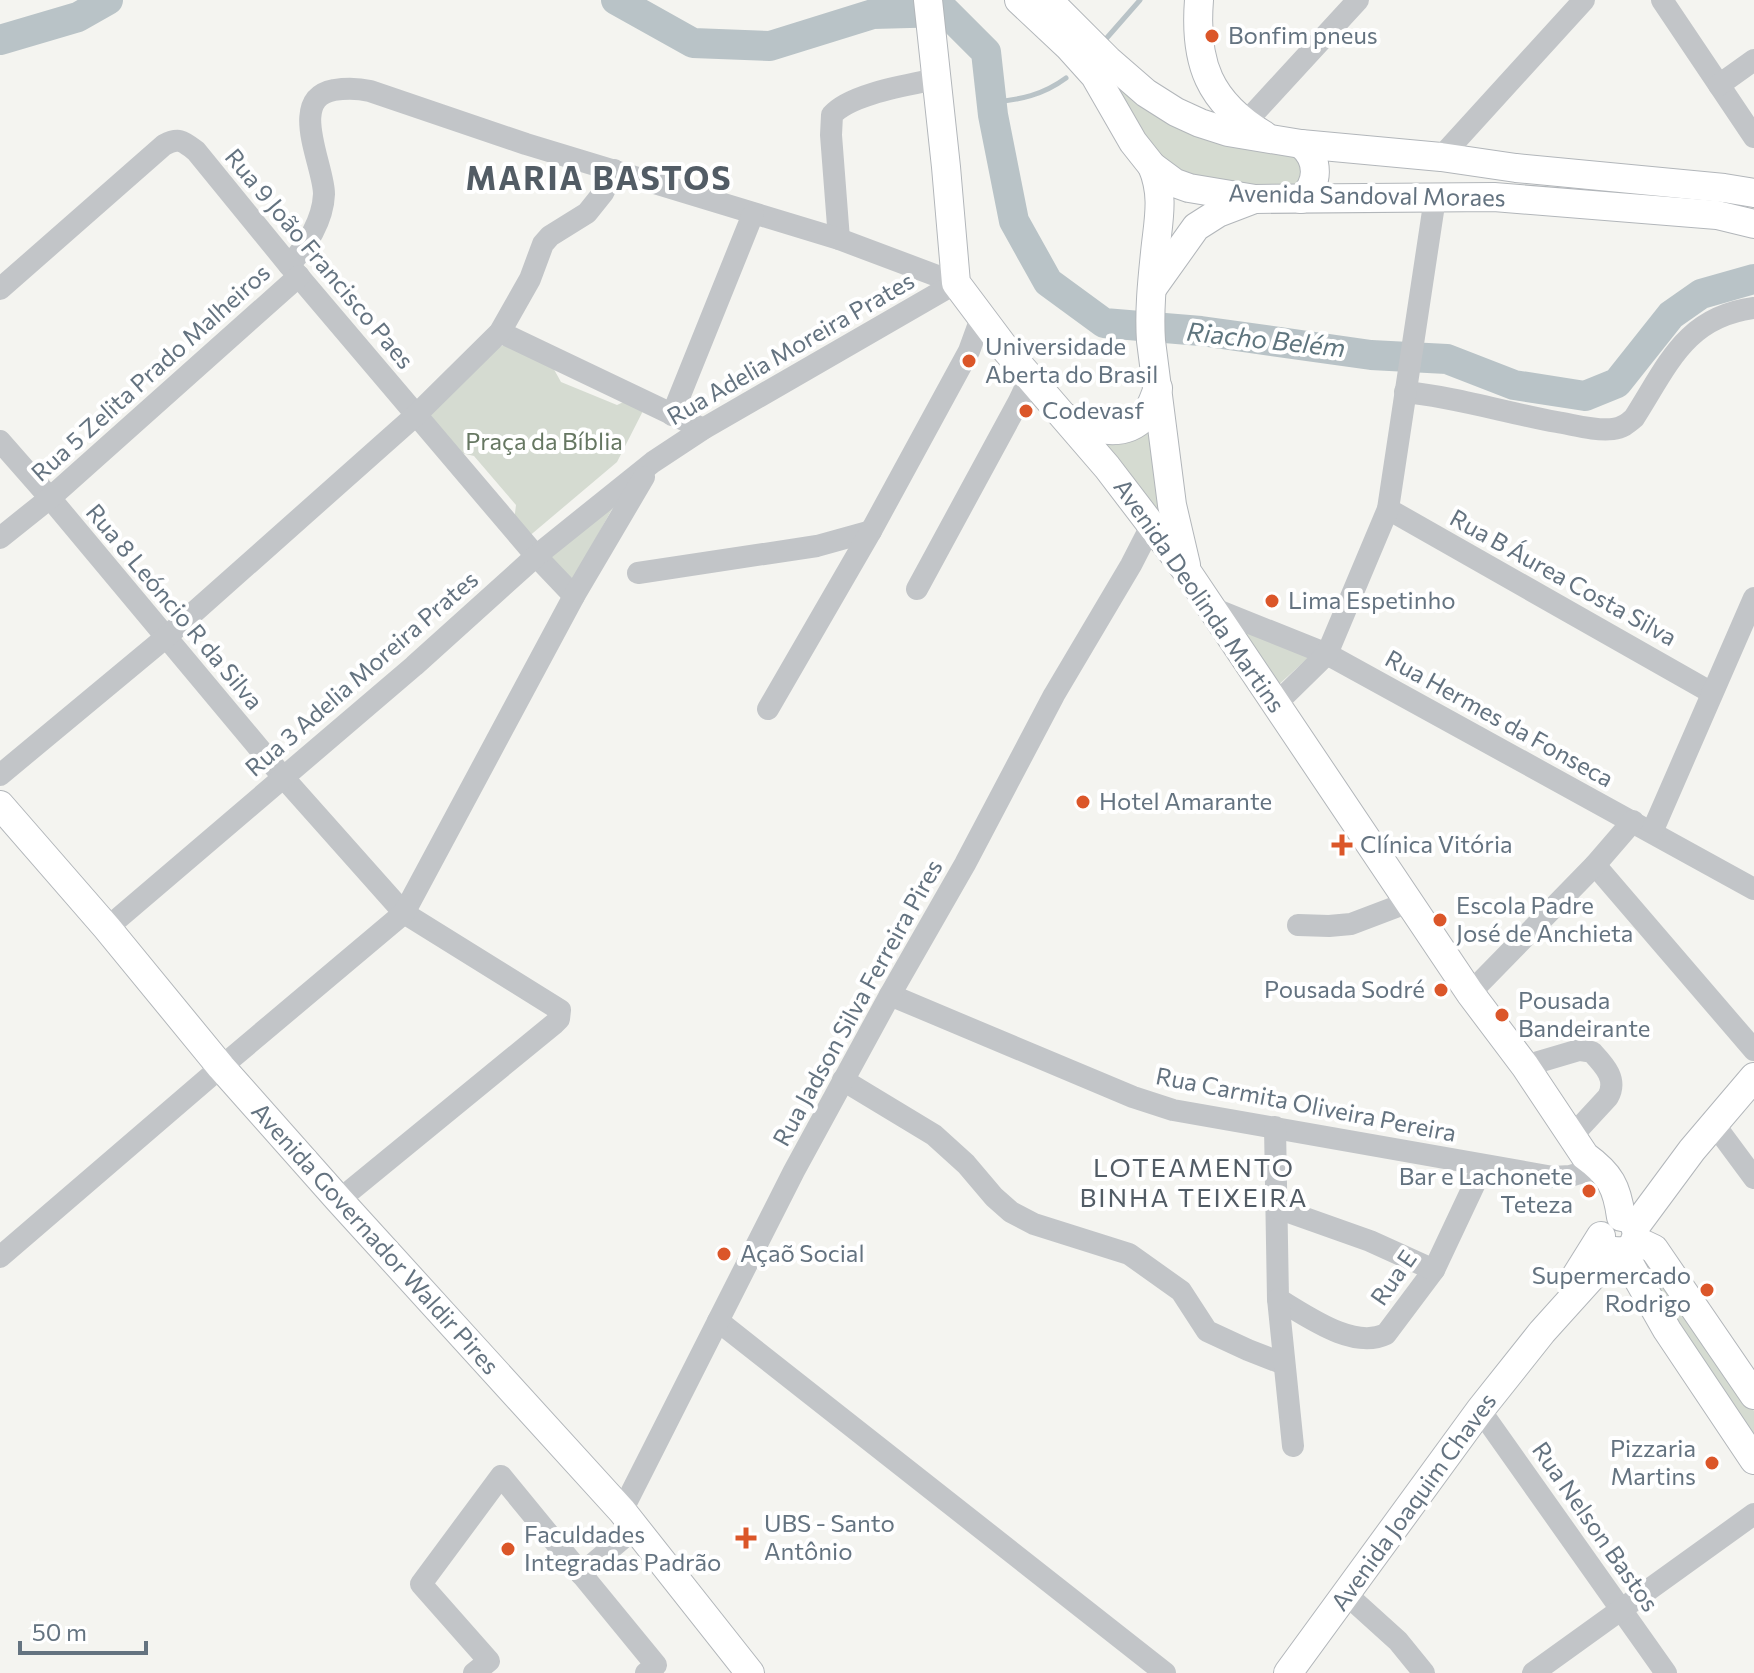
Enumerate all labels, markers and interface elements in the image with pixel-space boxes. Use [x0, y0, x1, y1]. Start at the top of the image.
place label: Bonfim pneus [1228, 20, 1378, 49]
marker: Bonfim pneus [1203, 27, 1221, 45]
street label: Rua 9 João Francisco Paes [220, 142, 421, 374]
district label: MARIA BASTOS [465, 157, 733, 197]
street label: Avenida Sandoval Moraes [1228, 178, 1506, 211]
street label: Rua 5 Zelita Prado Malheiros [25, 257, 275, 487]
street label: Rua Adelia Moreira Prates [662, 265, 919, 430]
water label: Riacho Belém [1185, 315, 1347, 362]
place label: Universidade Aberta do Brasil [985, 331, 1158, 388]
marker: Universidade Aberta do Brasil [960, 352, 978, 370]
place label: Codevasf [1042, 395, 1144, 424]
marker: Codevasf [1017, 402, 1035, 420]
park label: Praça da Bíblia [465, 426, 623, 455]
street label: Avenida Deolinda Martins [1109, 473, 1292, 717]
street label: Rua 8 Leóncio R da Silva [81, 497, 270, 715]
street label: Rua B Áurea Costa Silva [1445, 502, 1682, 651]
street label: Rua 3 Adelia Moreira Prates [239, 564, 483, 782]
place label: Lima Espetinho [1288, 585, 1456, 614]
marker: Lima Espetinho [1263, 592, 1281, 610]
street label: Rua Hermes da Fonseca [1381, 643, 1619, 792]
place label: Hotel Amarante [1099, 786, 1272, 815]
marker: Hotel Amarante [1074, 793, 1092, 811]
place label: Clínica Vitória [1360, 829, 1513, 858]
marker: Clínica Vitória [1331, 834, 1353, 856]
street label: Rua Jadson Silva Ferreira Pires [766, 854, 948, 1151]
place label: Escola Padre José de Anchieta [1456, 890, 1633, 947]
marker: Escola Padre José de Anchieta [1431, 911, 1449, 929]
place label: Pousada Sodré [1264, 974, 1425, 1003]
marker: Pousada Sodré [1432, 981, 1450, 999]
place label: Pousada Bandeirante [1518, 985, 1650, 1042]
marker: Pousada Bandeirante [1493, 1006, 1511, 1024]
street label: Rua Carmita Oliveira Pereira [1154, 1060, 1459, 1147]
street label: Avenida Governador Waldir Pires [246, 1096, 506, 1380]
district label: LOTEAMENTO BINHA TEIXEIRA [1079, 1151, 1309, 1212]
place label: Bar e Lachonete Teteza [1399, 1161, 1573, 1218]
marker: Bar e Lachonete Teteza [1580, 1182, 1598, 1200]
place label: Açaõ Social [740, 1238, 864, 1267]
street label: Rua E [1363, 1244, 1422, 1310]
marker: Açaõ Social [715, 1245, 733, 1263]
place label: Supermercado Rodrigo [1532, 1260, 1691, 1317]
marker: Supermercado Rodrigo [1698, 1281, 1716, 1299]
street label: Avenida Joaquim Chaves [1324, 1387, 1502, 1616]
place label: Pizzaria Martins [1610, 1433, 1696, 1490]
street label: Rua Nelson Bastos [1527, 1436, 1666, 1617]
marker: Pizzaria Martins [1703, 1454, 1721, 1472]
place label: UBS - Santo Antônio [764, 1508, 895, 1565]
place label: Faculdades Integradas Padrão [524, 1519, 721, 1576]
marker: UBS - Santo Antônio [735, 1527, 757, 1549]
marker: Faculdades Integradas Padrão [499, 1540, 517, 1558]
scale bar [20, 1605, 146, 1655]
text: 50 m [32, 1617, 87, 1646]

